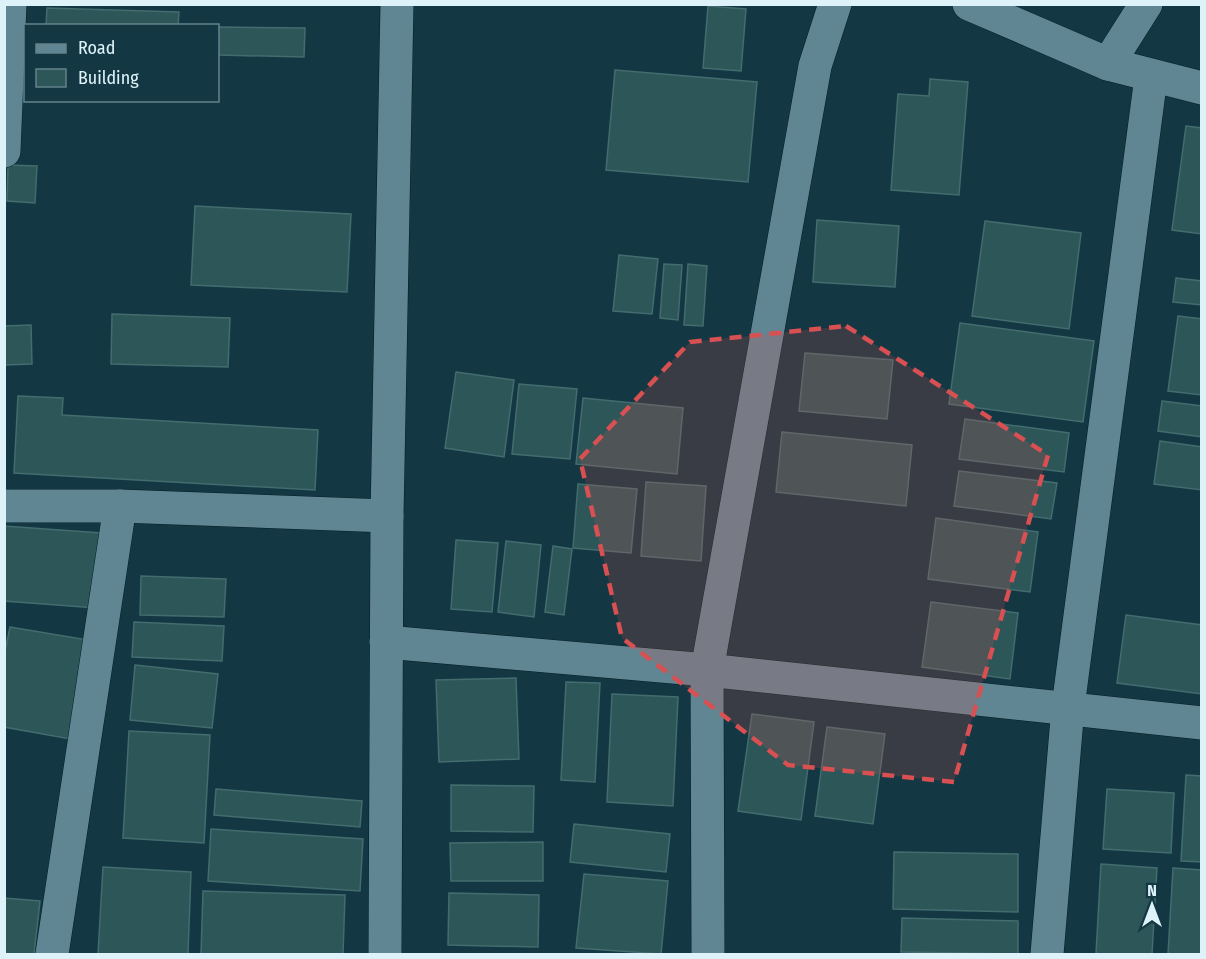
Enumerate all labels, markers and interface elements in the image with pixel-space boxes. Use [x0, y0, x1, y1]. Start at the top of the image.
legend [24, 24, 219, 102]
text: Road [78, 37, 115, 59]
text: Building [78, 67, 139, 89]
north arrow [1122, 875, 1182, 935]
text: N [1147, 881, 1157, 900]

